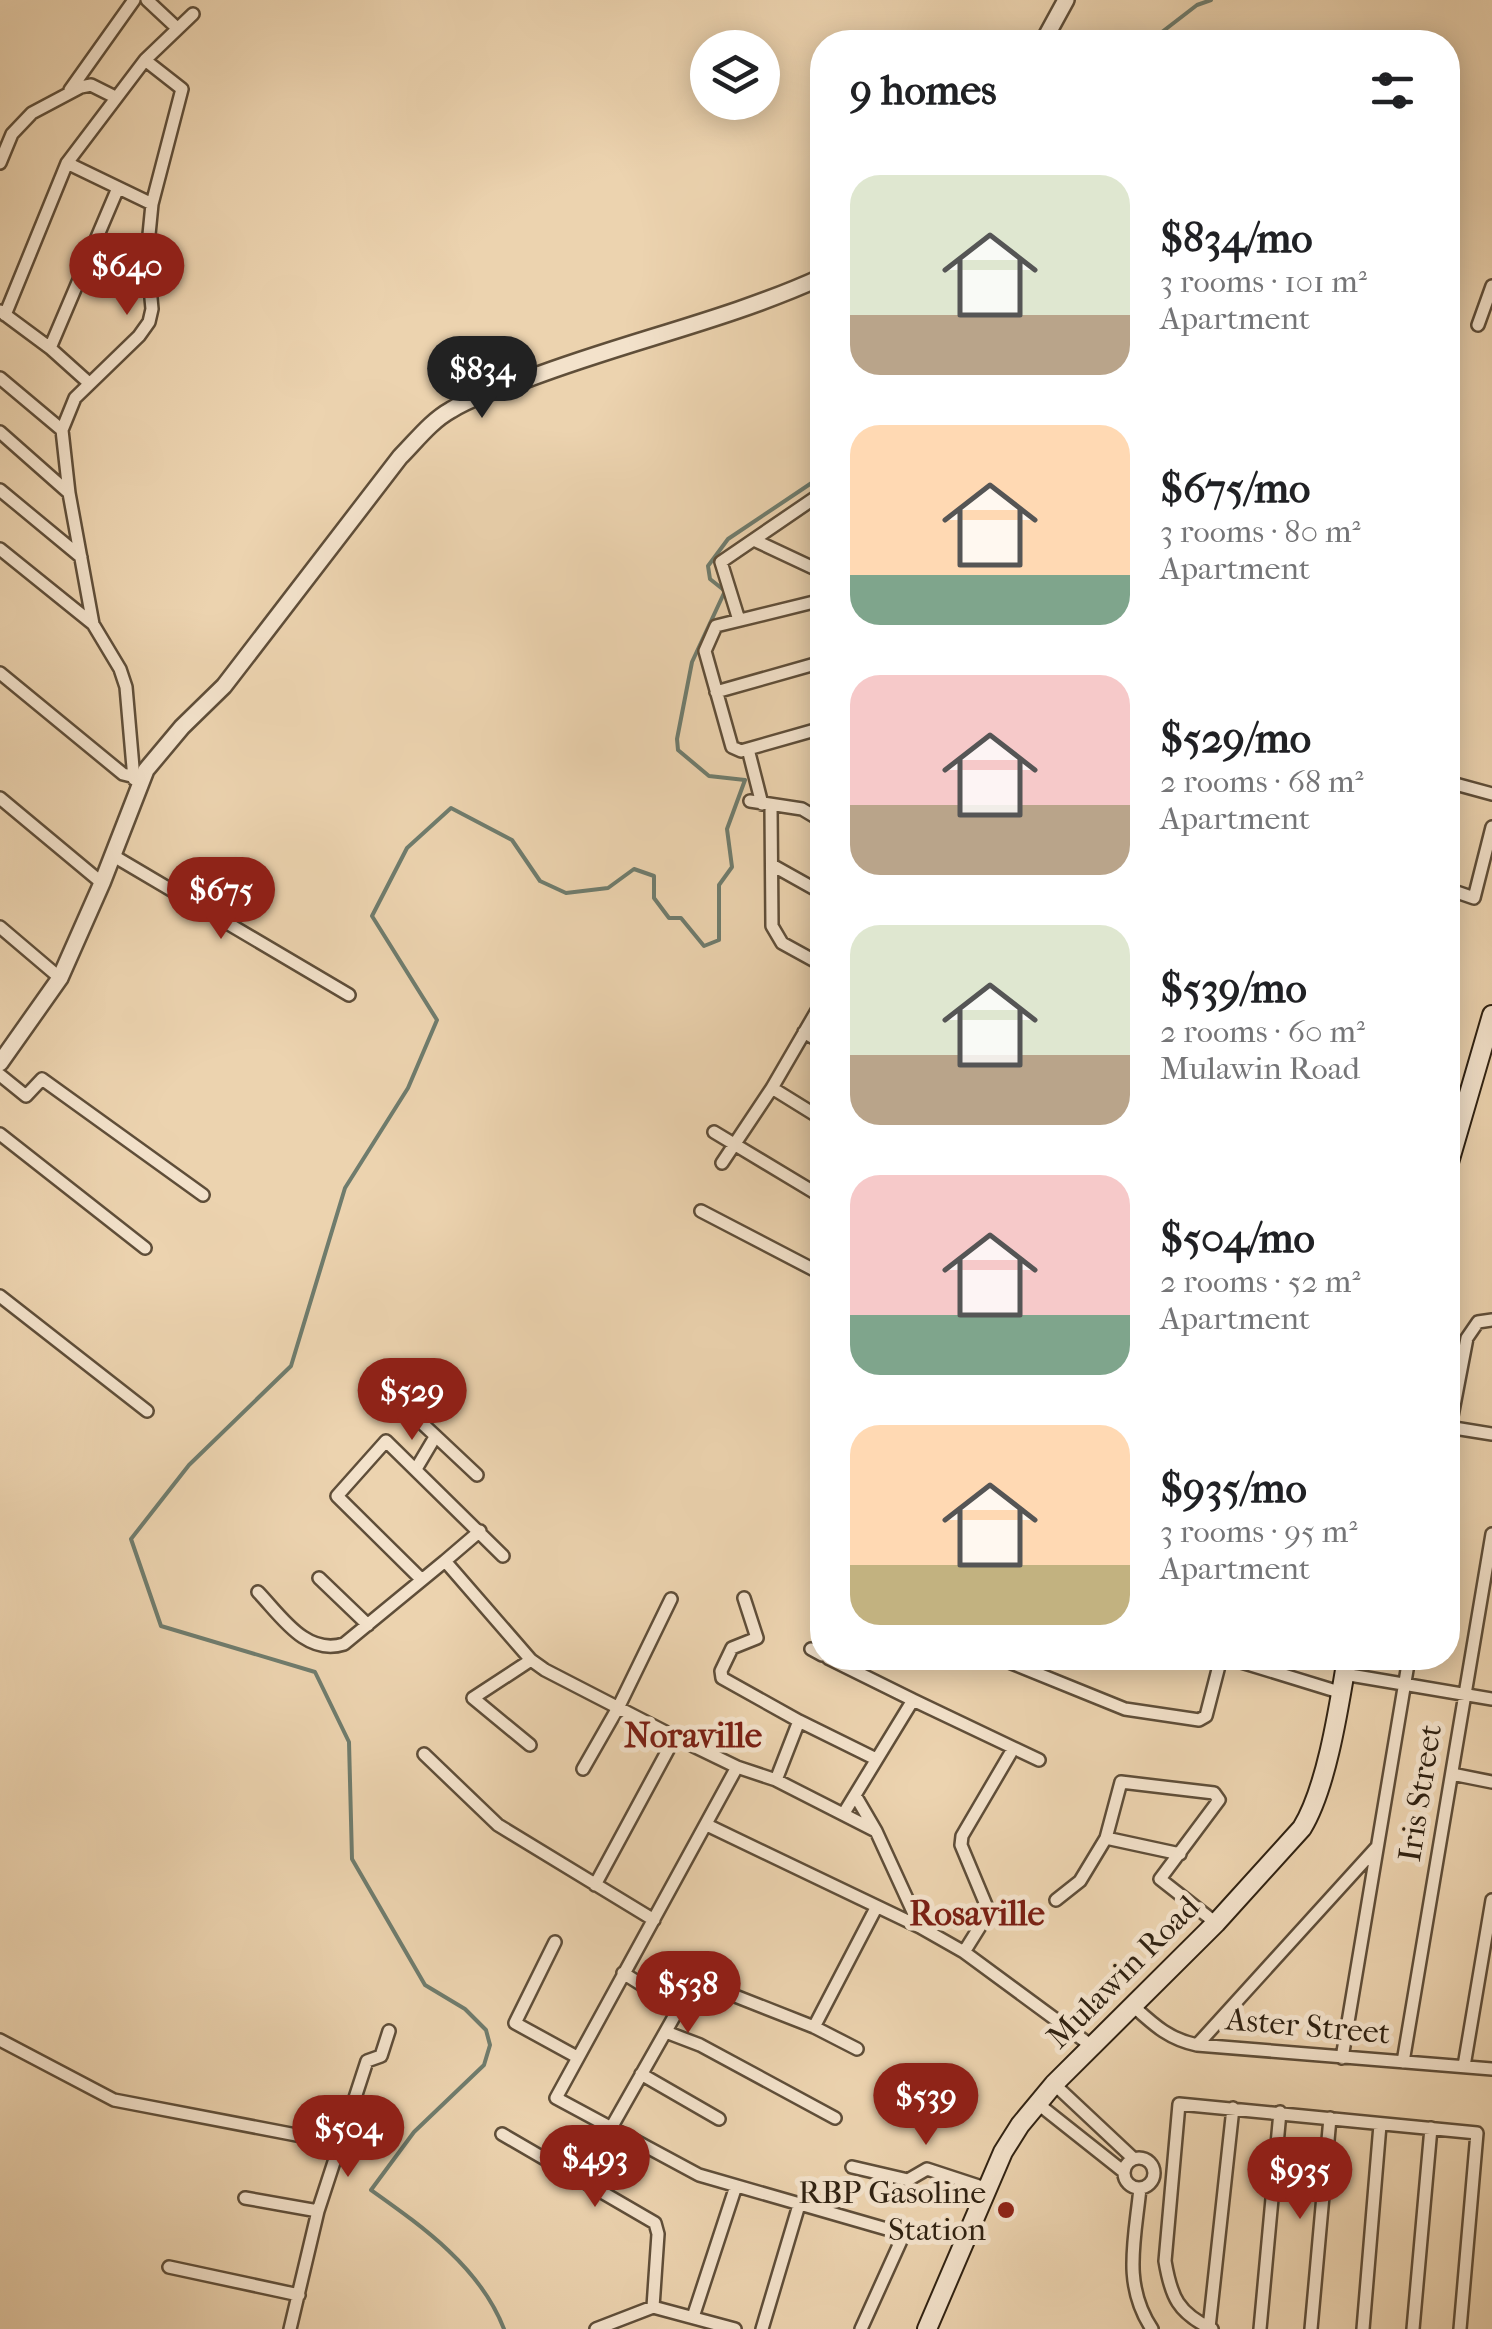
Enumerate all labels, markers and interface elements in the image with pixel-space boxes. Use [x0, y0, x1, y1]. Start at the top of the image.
map controls [690, 30, 780, 120]
button: layers [690, 30, 780, 120]
icon: filters [1365, 63, 1420, 118]
text: 9 homes [850, 66, 997, 115]
text: $834/mo [1160, 214, 1313, 263]
icon: home [930, 215, 1050, 335]
pin: $640 [68, 233, 186, 318]
text: $640 [91, 247, 163, 284]
text: 3 rooms · 101 m² [1160, 263, 1367, 300]
text: Apartment [1160, 300, 1310, 337]
pin: $834 [423, 336, 541, 421]
text: $834 [449, 350, 515, 387]
text: $675/mo [1160, 464, 1310, 513]
icon: home [930, 465, 1050, 585]
text: 3 rooms · 80 m² [1160, 513, 1361, 550]
text: Apartment [1160, 550, 1310, 587]
text: $529/mo [1160, 714, 1311, 763]
icon: home [930, 715, 1050, 835]
text: 2 rooms · 68 m² [1160, 763, 1364, 800]
text: Apartment [1160, 800, 1310, 837]
pin: $675 [162, 857, 280, 942]
text: $675 [189, 871, 253, 908]
text: $539/mo [1160, 964, 1307, 1013]
icon: home [930, 965, 1050, 1085]
text: 2 rooms · 60 m² [1160, 1013, 1365, 1050]
text: Mulawin Road [1160, 1050, 1360, 1087]
text: $504/mo [1160, 1214, 1315, 1263]
icon: home [930, 1215, 1050, 1335]
text: 2 rooms · 52 m² [1160, 1263, 1360, 1300]
text: Apartment [1160, 1300, 1310, 1337]
pin: $529 [353, 1358, 471, 1443]
text: $529 [380, 1372, 444, 1409]
text: $935/mo [1160, 1464, 1307, 1513]
icon: home [930, 1465, 1050, 1585]
text: 3 rooms · 95 m² [1160, 1513, 1357, 1550]
text: Apartment [1160, 1550, 1310, 1587]
district label: Noraville [624, 1715, 763, 1756]
street label: Iris Street [1391, 1721, 1449, 1864]
street label: Mulawin Road [1039, 1888, 1207, 2056]
district label: Rosaville [909, 1893, 1045, 1934]
pin: $538 [629, 1951, 747, 2036]
text: $538 [658, 1965, 718, 2002]
street label: Aster Street [1222, 2000, 1392, 2052]
pin: $539 [867, 2063, 985, 2148]
text: $539 [895, 2077, 957, 2114]
pin: $504 [289, 2095, 407, 2180]
text: $504 [314, 2109, 382, 2146]
pin: $493 [536, 2125, 654, 2210]
pin: $935 [1241, 2137, 1359, 2222]
text: $493 [562, 2139, 628, 2176]
text: $935 [1269, 2151, 1331, 2188]
place label: RBP Gasoline Station [798, 2174, 986, 2248]
marker: RBP Gasoline Station [995, 2199, 1017, 2221]

